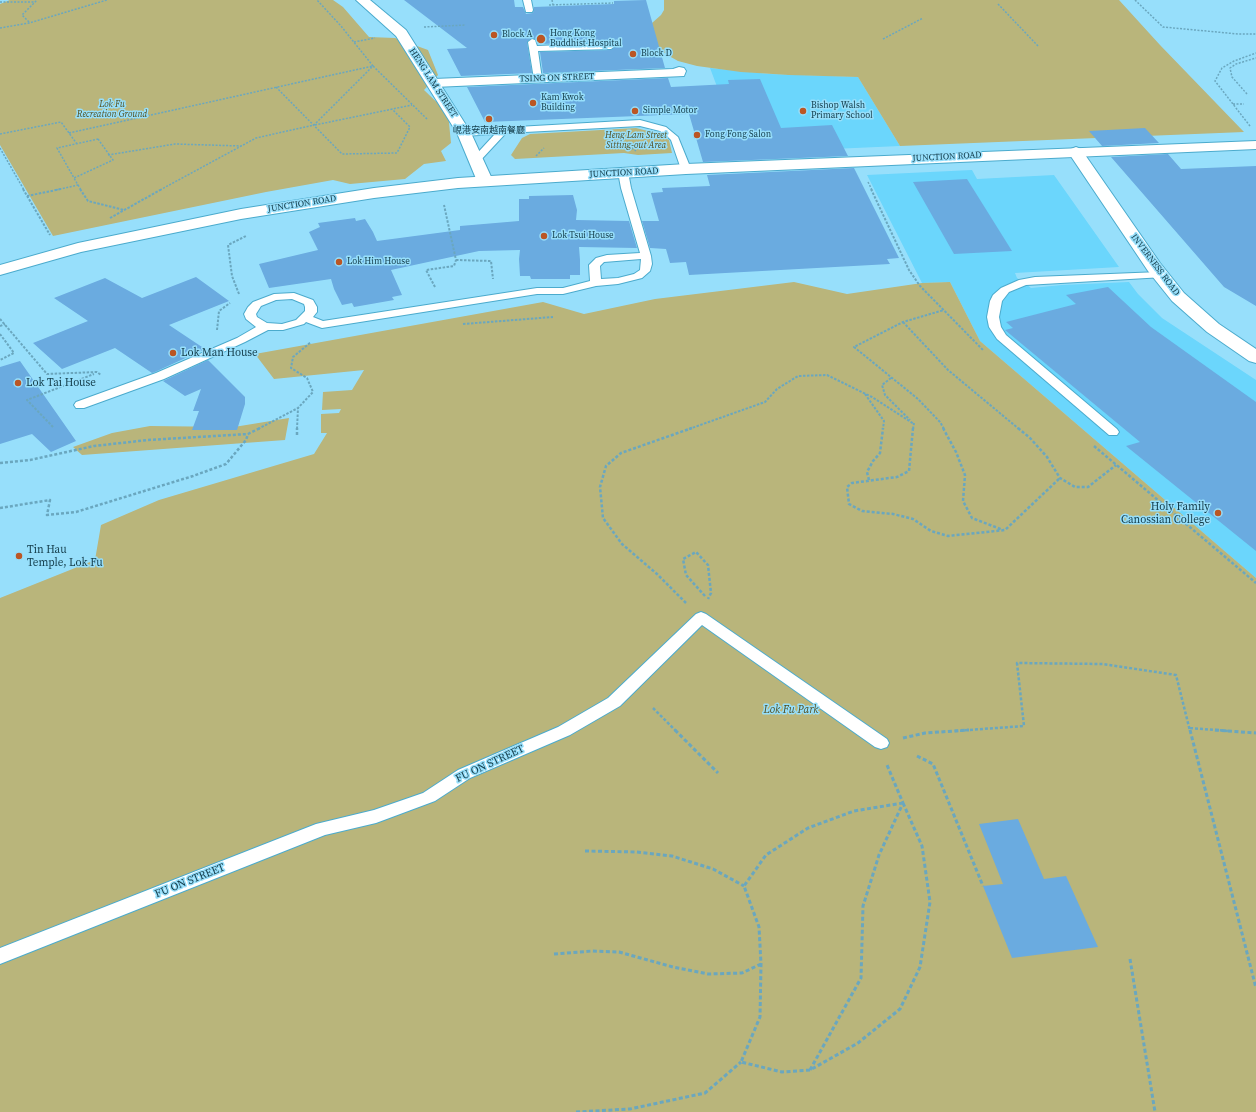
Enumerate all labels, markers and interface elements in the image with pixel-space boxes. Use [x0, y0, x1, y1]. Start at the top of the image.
place label: Hong Kong Buddhist Hospital [550, 29, 622, 50]
marker: Block A [489, 30, 499, 40]
place label: Block A [502, 30, 532, 40]
marker: Hong Kong Buddhist Hospital [535, 33, 547, 45]
street label: HENG LAM STREET [406, 46, 460, 120]
marker: Block D [628, 49, 638, 59]
place label: Block D [641, 49, 672, 59]
street label: TSING ON STREET [519, 71, 595, 85]
place label: Kam Kwok Building [541, 93, 584, 114]
marker: Kam Kwok Building [528, 98, 538, 108]
park label: Lok Fu Recreation Ground [77, 100, 147, 121]
place label: Bishop Walsh Primary School [811, 101, 873, 122]
marker: Simple Motor [630, 106, 640, 116]
place label: Simple Motor [643, 106, 697, 116]
marker: Bishop Walsh Primary School [798, 106, 808, 116]
marker: 峴港安南越南餐廳 [484, 114, 494, 124]
place label: 峴港安南越南餐廳 [453, 126, 525, 136]
marker: Fong Fong Salon [692, 130, 702, 140]
place label: Fong Fong Salon [705, 130, 771, 140]
park label: Heng Lam Street Sitting-out Area [605, 131, 667, 152]
street label: JUNCTION ROAD [912, 150, 982, 164]
street label: JUNCTION ROAD [589, 166, 659, 180]
street label: JUNCTION ROAD [267, 193, 337, 215]
marker: Lok Tsui House [539, 231, 549, 241]
place label: Lok Tsui House [552, 231, 614, 241]
street label: INVERNESS ROAD [1128, 232, 1182, 298]
marker: Lok Him House [334, 257, 344, 267]
place label: Lok Him House [347, 257, 410, 267]
place label: Lok Man House [181, 346, 258, 360]
marker: Lok Man House [168, 348, 178, 358]
place label: Lok Tai House [26, 376, 96, 390]
marker: Lok Tai House [13, 378, 23, 388]
place label: Holy Family Canossian College [1121, 500, 1210, 526]
marker: Holy Family Canossian College [1213, 508, 1223, 518]
place label: Tin Hau Temple, Lok Fu [27, 543, 103, 569]
marker: Tin Hau Temple, Lok Fu [14, 551, 24, 561]
park label: Lok Fu Park [764, 703, 818, 717]
street label: FU ON STREET [454, 742, 526, 786]
street label: FU ON STREET [153, 861, 227, 901]

